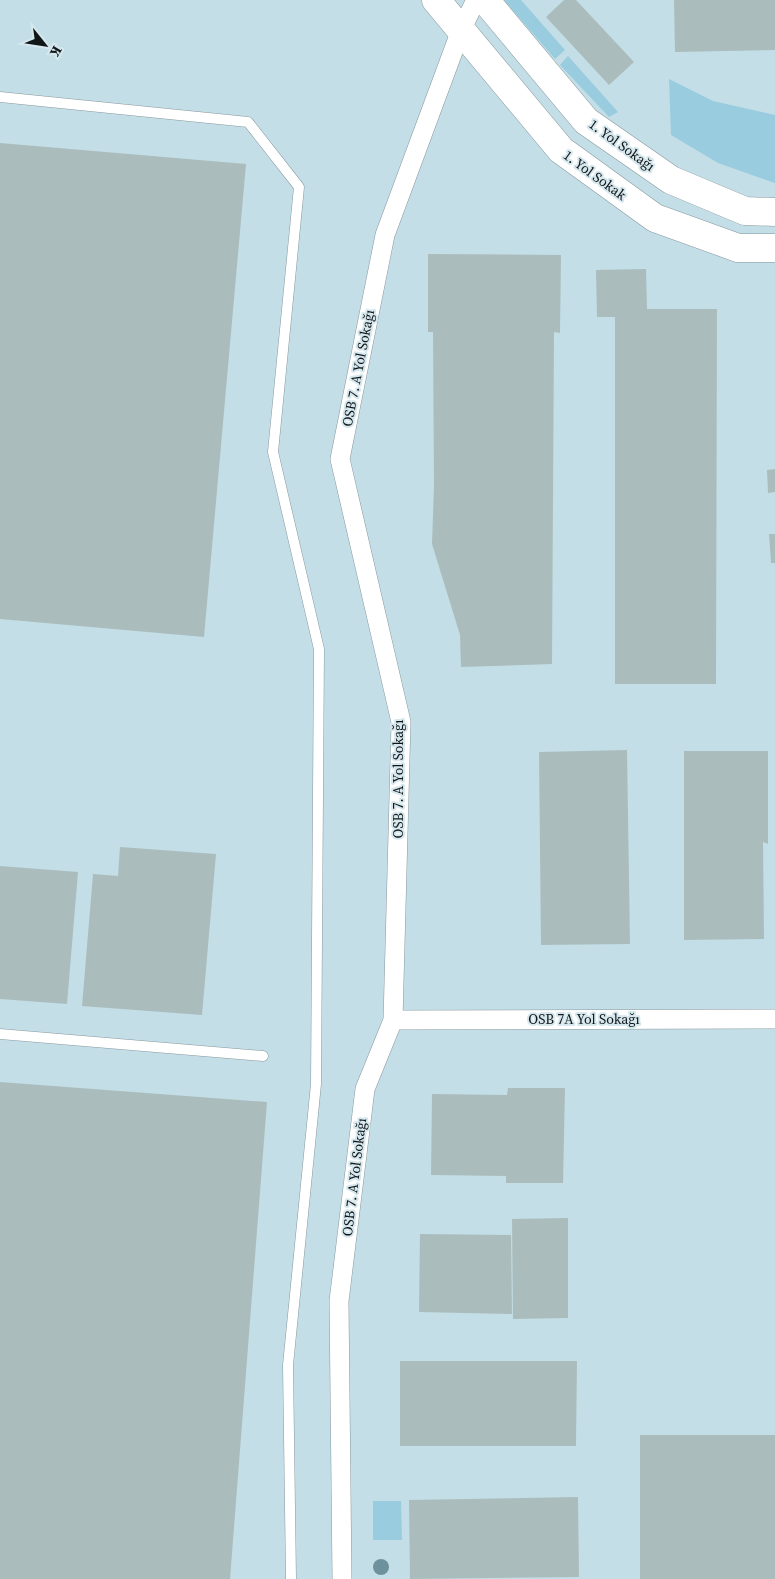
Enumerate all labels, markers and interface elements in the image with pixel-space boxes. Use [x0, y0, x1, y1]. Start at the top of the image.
north arrow [20, 20, 70, 70]
text: K [45, 42, 67, 61]
street label: 1. Yol Sokağı [585, 114, 659, 176]
street label: 1. Yol Sokak [559, 145, 631, 205]
street label: OSB 7. A Yol Sokağı [337, 308, 379, 428]
street label: OSB 7. A Yol Sokağı [388, 720, 408, 838]
street label: OSB 7A Yol Sokağı [528, 1009, 640, 1029]
street label: OSB 7. A Yol Sokağı [337, 1117, 371, 1237]

